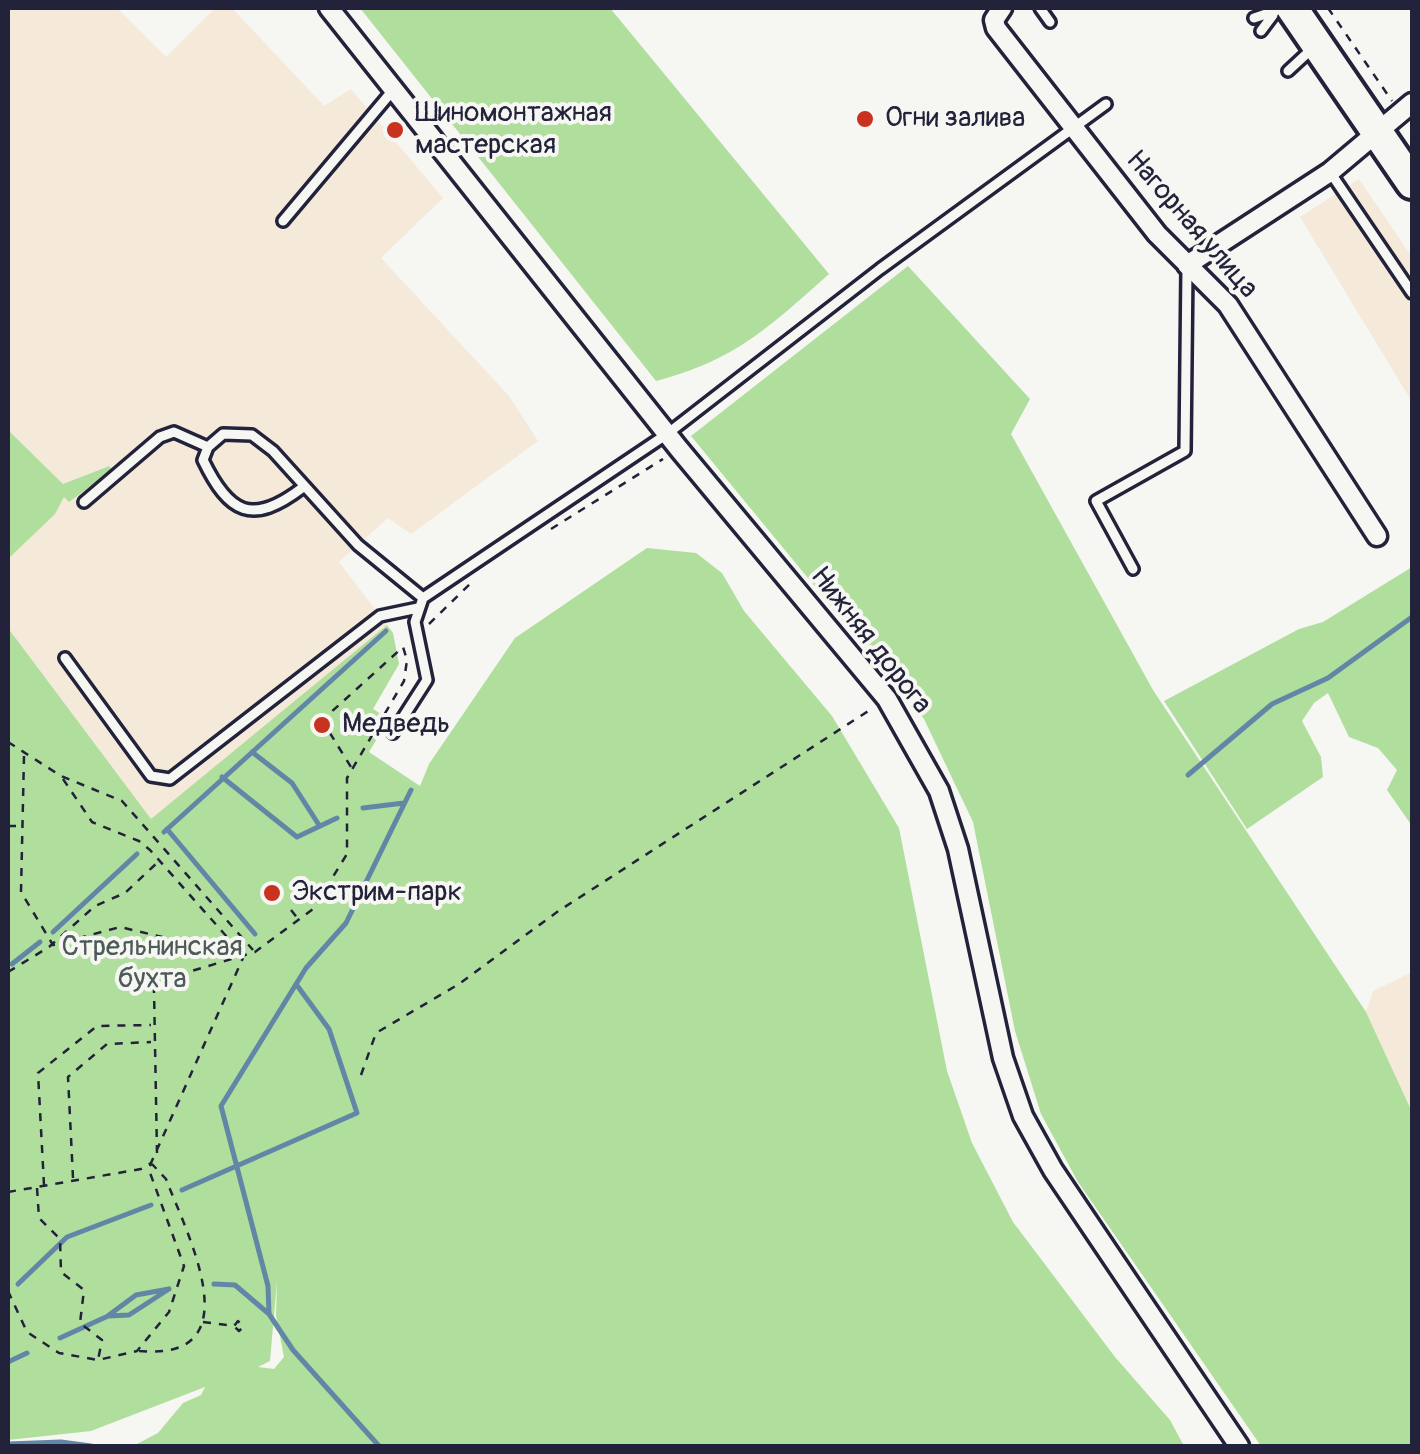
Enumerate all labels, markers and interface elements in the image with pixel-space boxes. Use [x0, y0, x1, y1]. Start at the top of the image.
place label: Шиномонтажная мастерская [415, 97, 612, 163]
place label: Огни залива [885, 102, 1025, 136]
marker: Огни залива [854, 108, 876, 130]
marker: Шиномонтажная мастерская [384, 119, 406, 141]
street label: Нагорная улица [1118, 144, 1264, 306]
street label: Нижняя дорога [802, 561, 938, 721]
place label: Медведь [342, 708, 450, 742]
marker: Медведь [311, 714, 333, 736]
place label: Экстрим-парк [292, 876, 462, 910]
marker: Экстрим-парк [261, 882, 283, 904]
park label: Стрельнинская бухта [61, 931, 243, 997]

